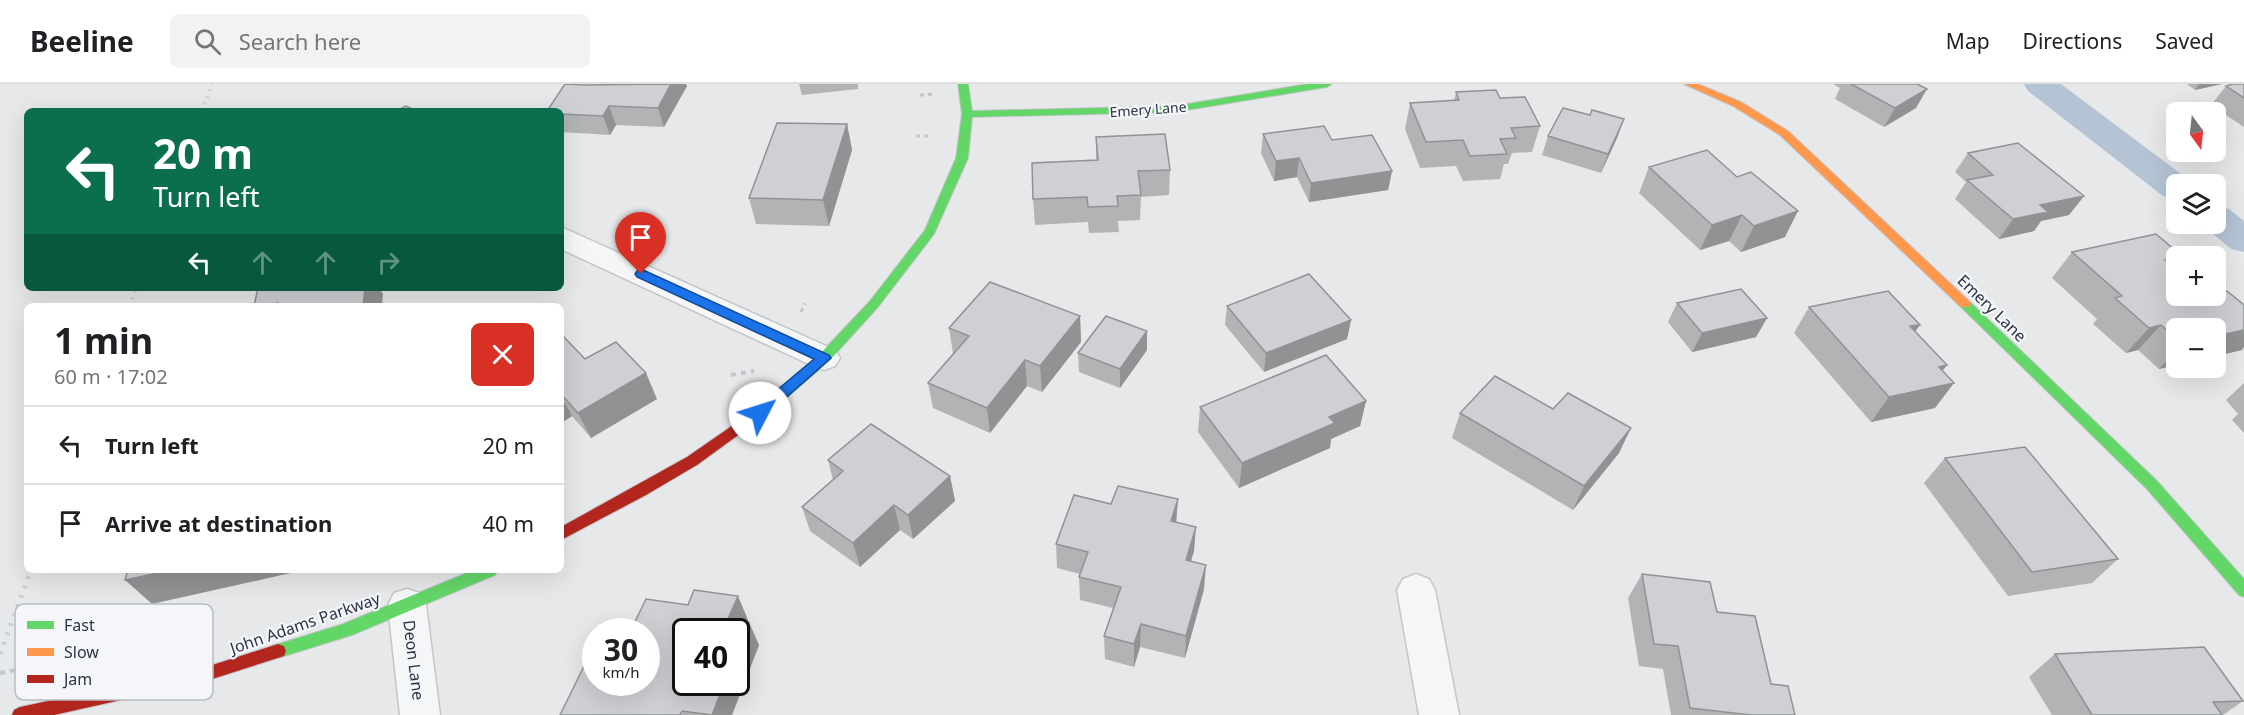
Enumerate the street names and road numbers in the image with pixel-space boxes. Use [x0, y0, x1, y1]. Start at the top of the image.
street label: Emery Lane [1109, 97, 1187, 121]
street label: Emery Lane [1953, 269, 2031, 347]
street label: John Adams Parkway [225, 587, 384, 660]
street label: Deon Lane [398, 619, 430, 701]

